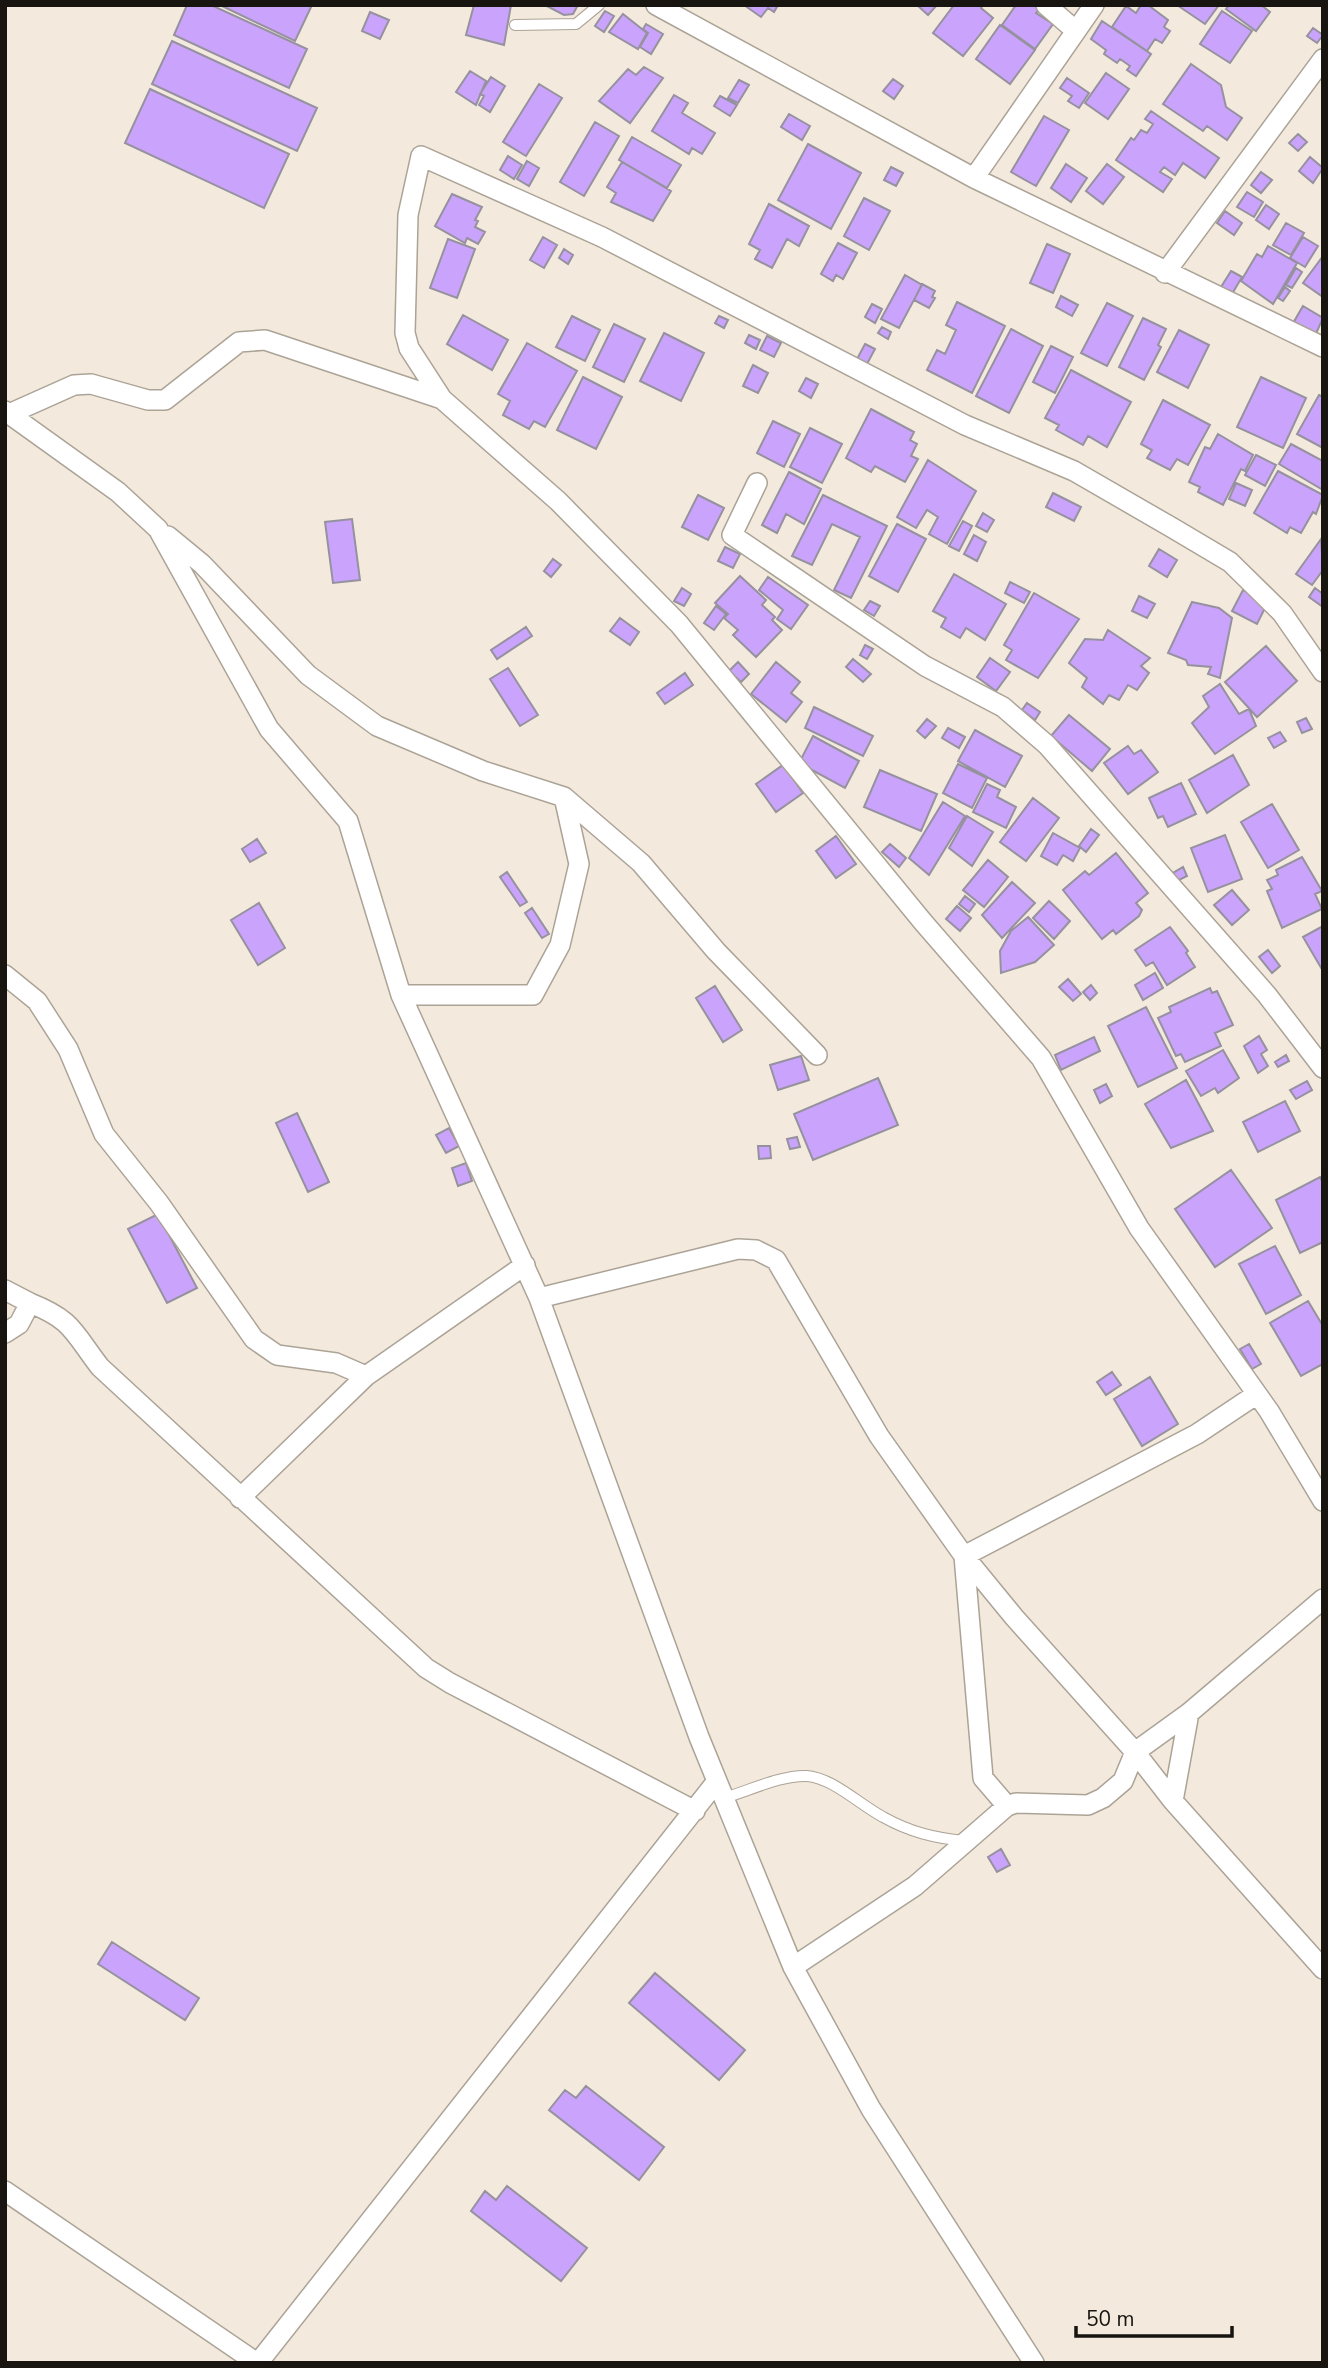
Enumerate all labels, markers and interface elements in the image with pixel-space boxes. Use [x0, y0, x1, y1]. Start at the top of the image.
scale bar [1076, 2294, 1232, 2338]
text: 50 m [1086, 2305, 1135, 2333]

